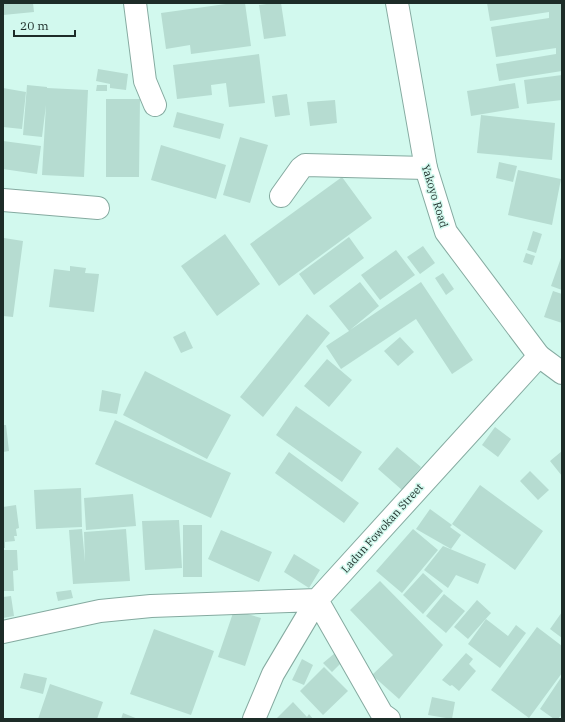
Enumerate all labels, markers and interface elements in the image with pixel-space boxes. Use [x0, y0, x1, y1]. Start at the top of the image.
scale bar [14, 12, 75, 38]
text: 20 m [20, 18, 49, 33]
street label: Yakoyo Road [419, 163, 451, 230]
street label: Ladun Fowokan Street [338, 480, 426, 576]

